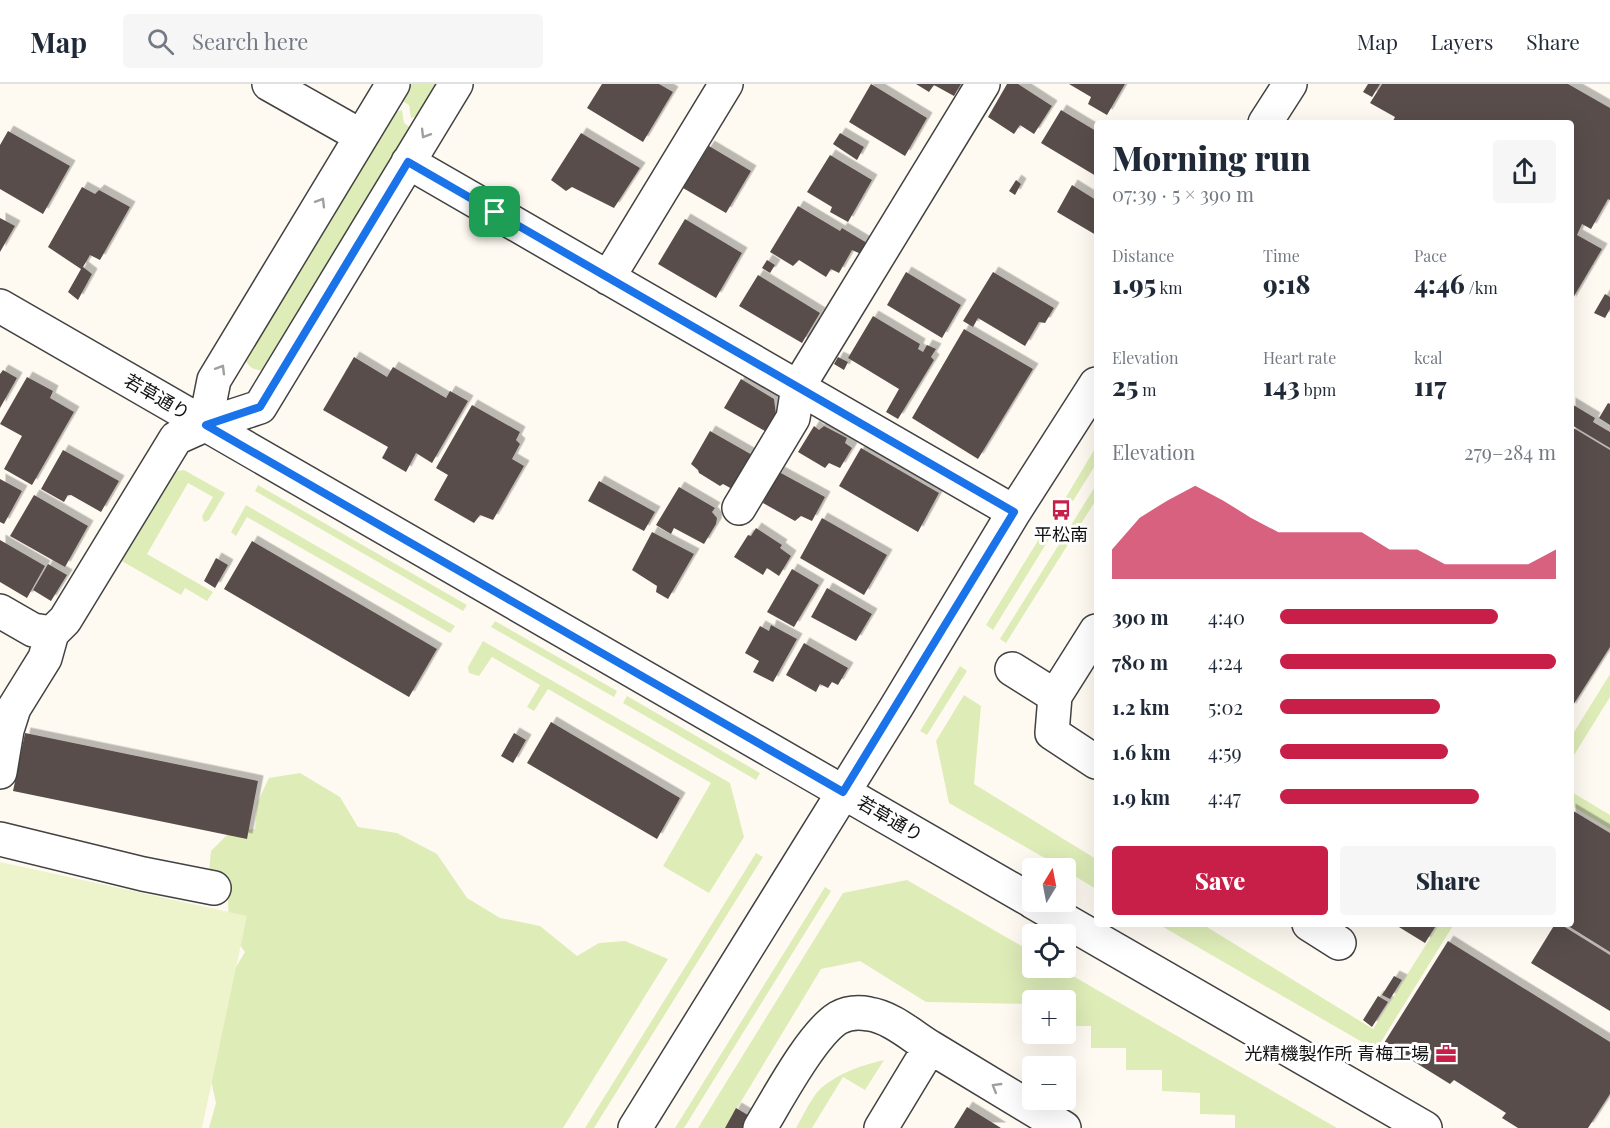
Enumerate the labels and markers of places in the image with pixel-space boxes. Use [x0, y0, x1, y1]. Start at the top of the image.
pin [469, 186, 520, 237]
bus stop icon: 平松南 [1049, 498, 1073, 522]
place label: 平松南 [1034, 522, 1088, 546]
place label: 光精機製作所 青梅工場 [1245, 1041, 1429, 1065]
office icon: 光精機製作所 青梅工場 [1434, 1042, 1458, 1066]

